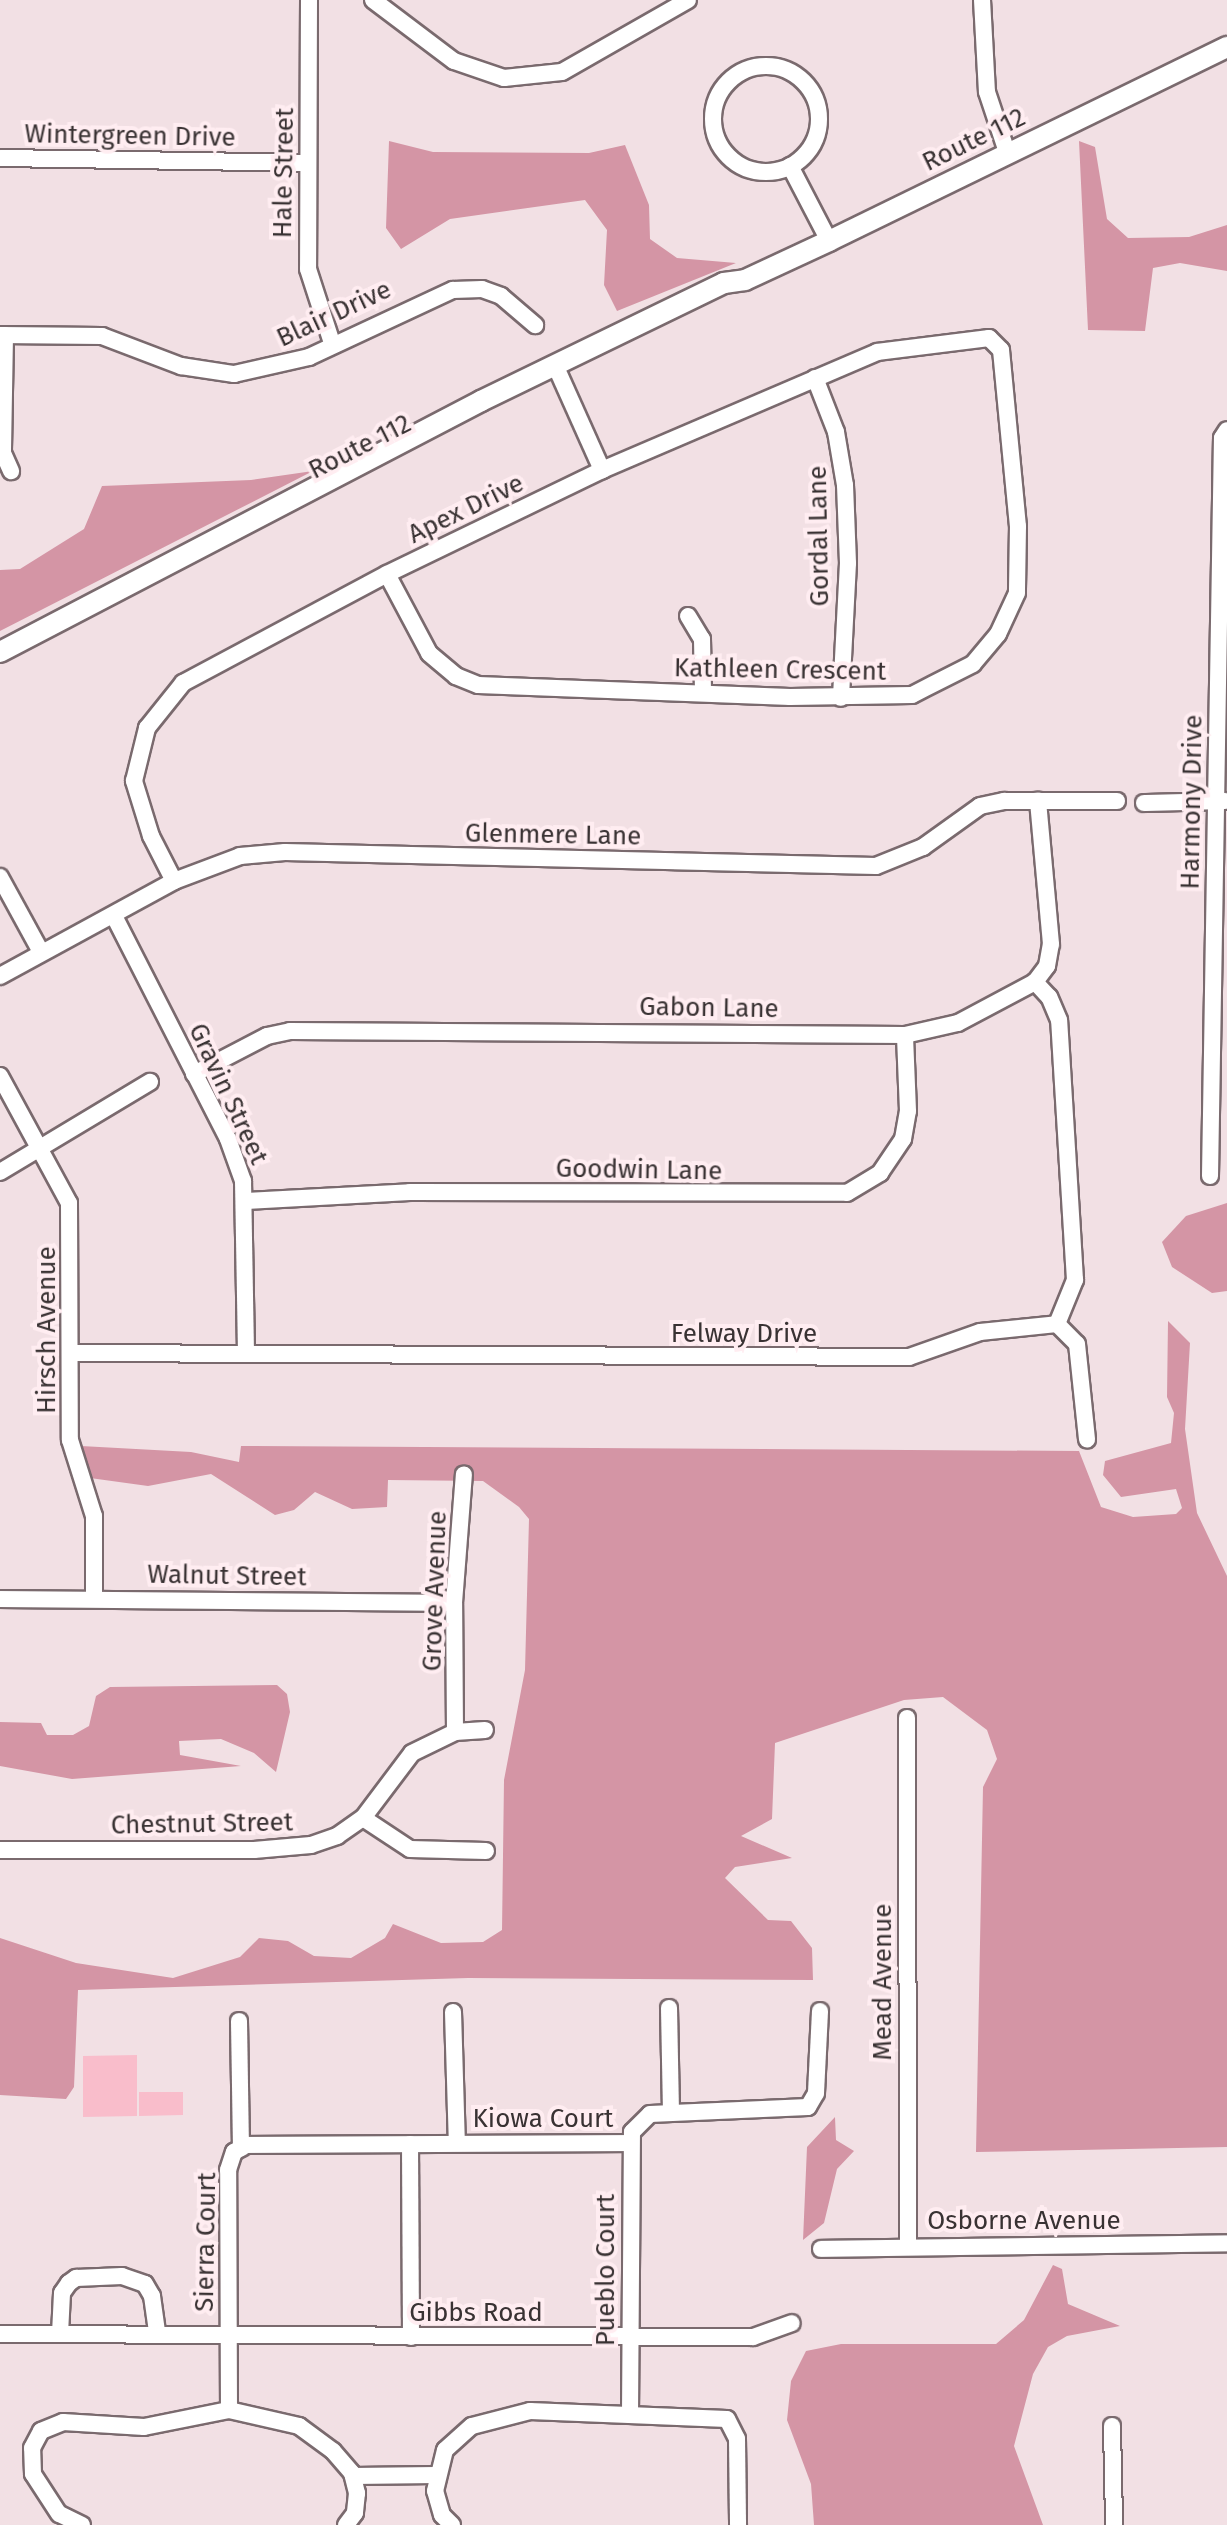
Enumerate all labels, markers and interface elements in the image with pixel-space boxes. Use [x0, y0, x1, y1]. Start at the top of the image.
street label: Route 112 [917, 102, 1031, 178]
street label: Hale Street [267, 107, 301, 239]
street label: Wintergreen Drive [24, 119, 236, 153]
street label: Blair Drive [272, 274, 396, 354]
street label: Route 112 [304, 408, 416, 486]
street label: Gordal Lane [802, 465, 836, 607]
street label: Apex Drive [403, 468, 529, 550]
street label: Kathleen Crescent [674, 653, 886, 687]
street label: Harmony Drive [1175, 714, 1209, 890]
street label: Glenmere Lane [465, 818, 641, 852]
street label: Gabon Lane [639, 991, 779, 1025]
street label: Gravin Street [182, 1018, 274, 1170]
street label: Goodwin Lane [555, 1153, 723, 1187]
street label: Hirsch Avenue [31, 1246, 63, 1414]
street label: Felway Drive [671, 1318, 817, 1350]
street label: Grove Avenue [417, 1510, 453, 1672]
street label: Walnut Street [147, 1559, 307, 1593]
street label: Chestnut Street [111, 1807, 293, 1841]
street label: Mead Avenue [867, 1903, 899, 2061]
street label: Kiowa Court [473, 2103, 613, 2135]
street label: Sierra Court [189, 2172, 223, 2312]
street label: Pueblo Court [590, 2194, 622, 2346]
street label: Osborne Avenue [927, 2205, 1121, 2237]
street label: Gibbs Road [409, 2297, 543, 2329]

